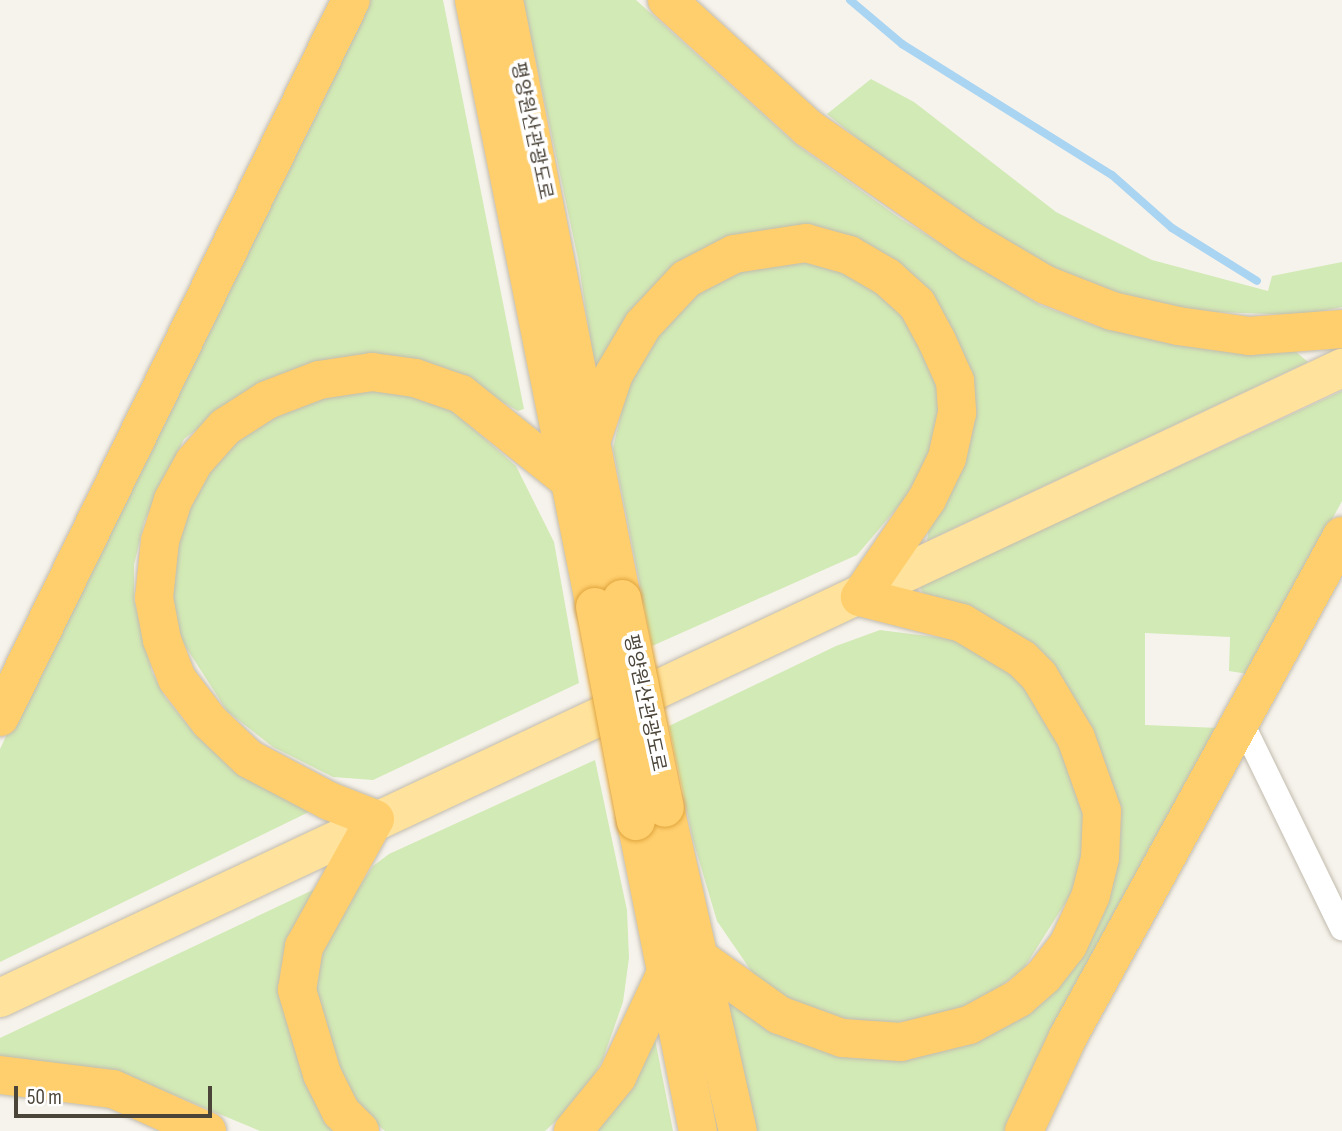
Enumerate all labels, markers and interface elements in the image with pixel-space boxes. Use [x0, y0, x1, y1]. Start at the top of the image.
street label: 평양원산관광도로 [505, 60, 557, 202]
street label: 평양원산관광도로 [618, 632, 670, 774]
scale bar [18, 1072, 215, 1116]
text: 50 m [27, 1085, 62, 1110]

